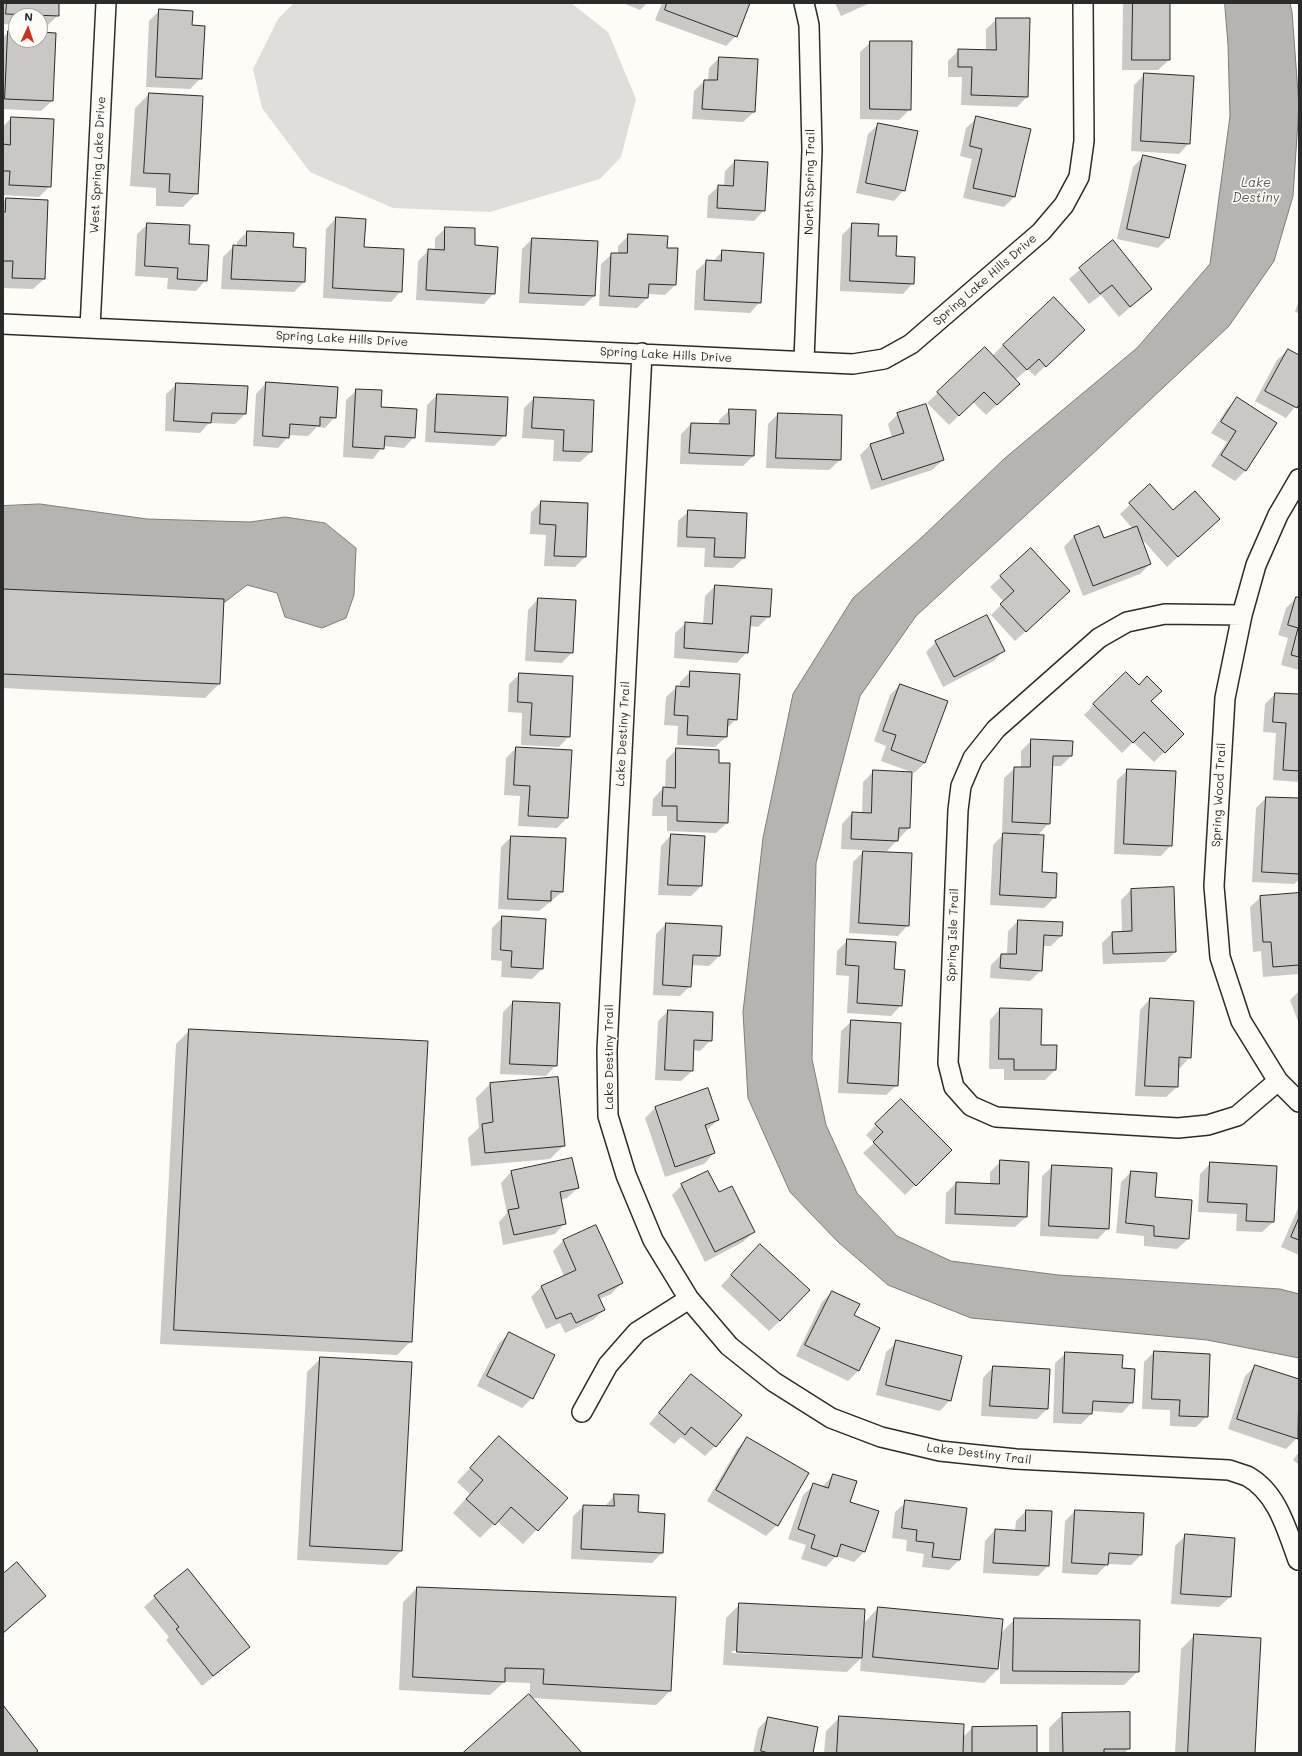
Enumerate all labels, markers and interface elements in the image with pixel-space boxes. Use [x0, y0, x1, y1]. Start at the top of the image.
north arrow [8, 8, 48, 48]
text: N [24, 9, 33, 24]
street label: West Spring Lake Drive [87, 96, 109, 234]
street label: North Spring Trail [802, 129, 818, 235]
water label: Lake Destiny [1233, 175, 1279, 206]
street label: Spring Lake Hills Drive [930, 231, 1040, 329]
street label: Spring Lake Hills Drive [276, 328, 408, 350]
street label: Spring Lake Hills Drive [600, 344, 732, 366]
street label: Lake Destiny Trail [613, 681, 633, 787]
street label: Spring Wood Trail [1209, 743, 1229, 847]
street label: Spring Isle Trail [944, 888, 962, 982]
street label: Lake Destiny Trail [602, 1004, 616, 1110]
street label: Lake Destiny Trail [926, 1440, 1032, 1468]

